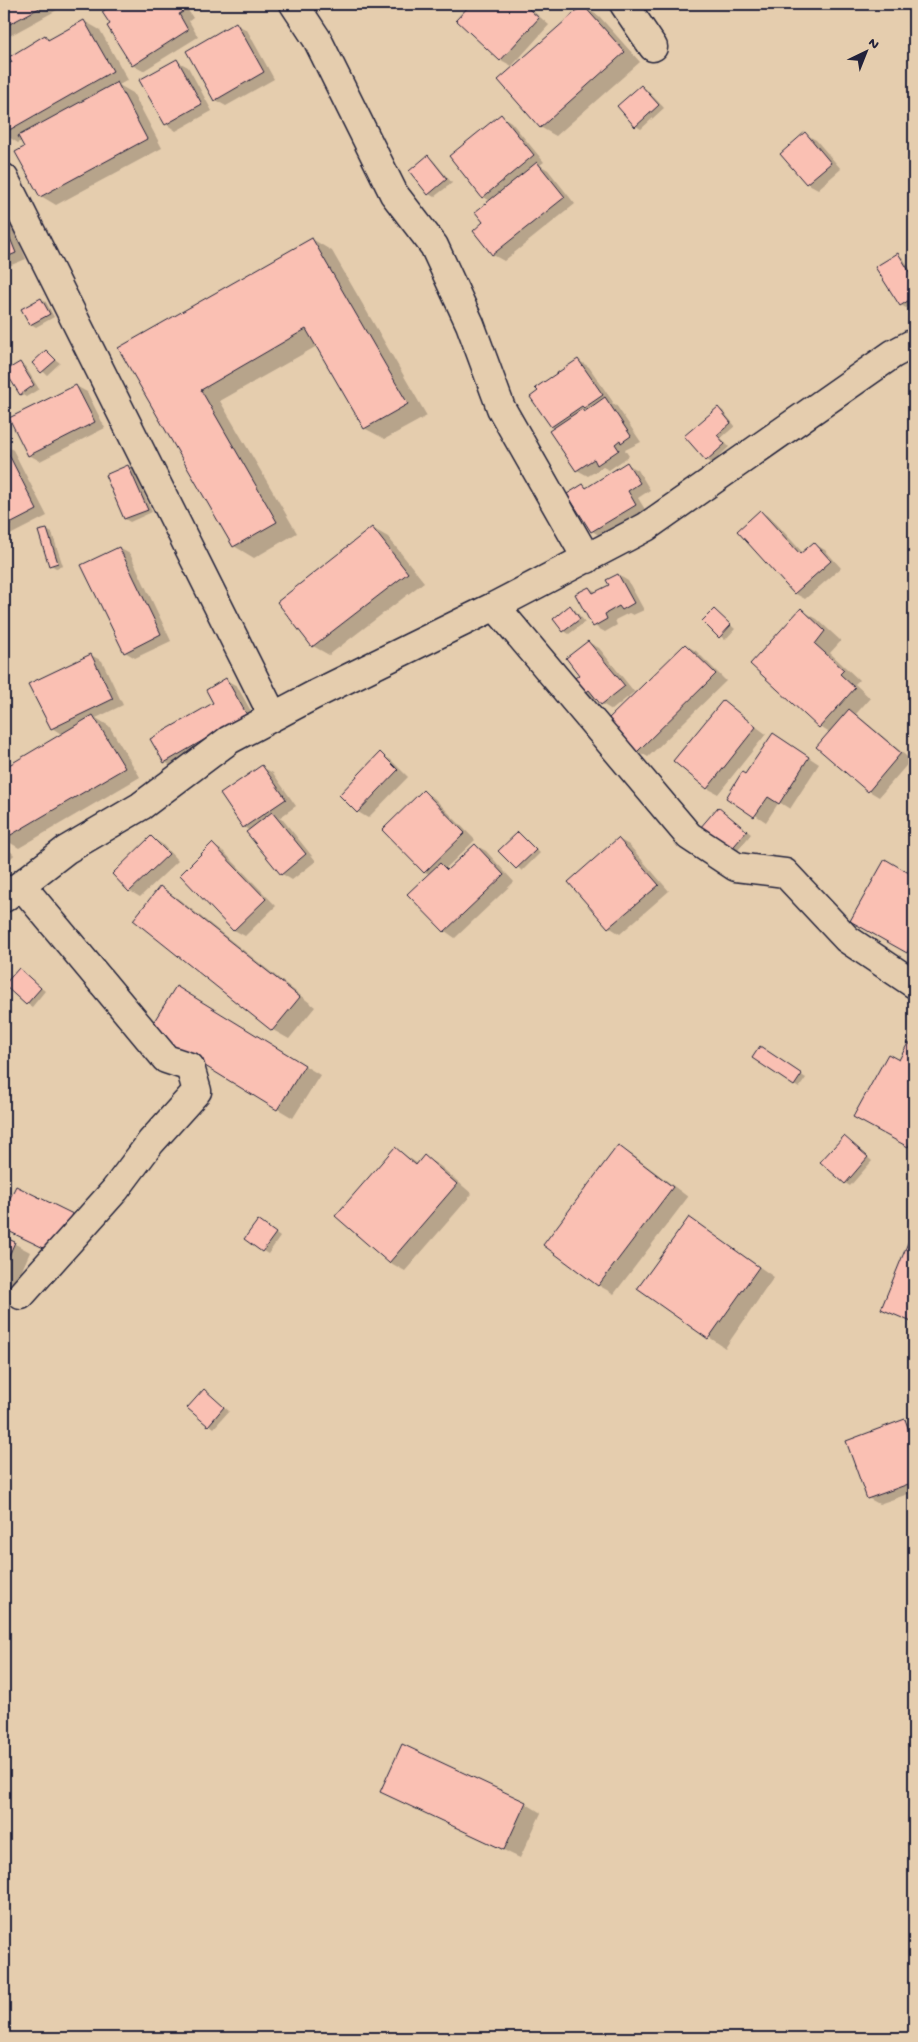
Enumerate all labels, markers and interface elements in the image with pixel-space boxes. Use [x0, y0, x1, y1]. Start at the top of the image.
north arrow [840, 28, 890, 78]
text: N [864, 35, 882, 54]

